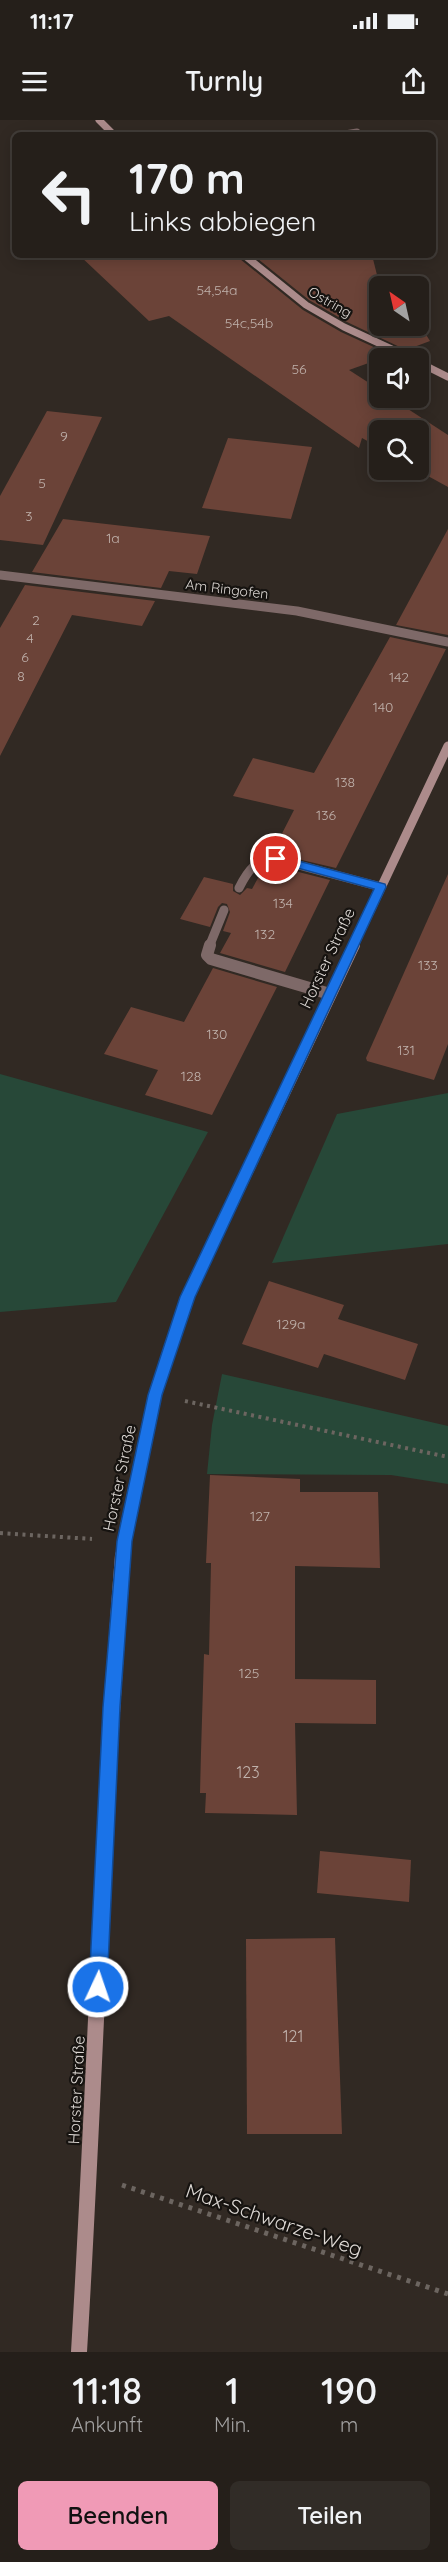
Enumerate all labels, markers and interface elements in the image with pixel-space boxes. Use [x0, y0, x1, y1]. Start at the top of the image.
text: 11:17 [30, 7, 74, 35]
text: Turnly [185, 64, 263, 98]
icon: menu [18, 65, 51, 98]
icon: share [397, 65, 430, 98]
text: 170 m [129, 152, 245, 205]
icon: left [30, 156, 108, 234]
text: Links abbiegen [129, 204, 316, 238]
north arrow [369, 276, 429, 336]
map controls [369, 276, 429, 480]
house number: 54,54a [196, 281, 238, 299]
street label: Ostring [305, 282, 355, 322]
house number: 54c,54b [225, 314, 273, 332]
button: sound [369, 348, 429, 408]
house number: 56 [291, 360, 307, 378]
button: search [369, 420, 429, 480]
house number: 9 [60, 427, 68, 445]
house number: 5 [38, 474, 46, 492]
house number: 3 [25, 507, 33, 525]
house number: 1a [106, 529, 120, 547]
street label: Am Ringofen [184, 575, 270, 603]
house number: 2 [32, 611, 40, 629]
house number: 4 [26, 629, 34, 647]
house number: 6 [21, 648, 29, 666]
house number: 8 [17, 667, 25, 685]
house number: 142 [389, 668, 409, 686]
house number: 140 [373, 698, 393, 716]
house number: 138 [335, 773, 355, 791]
house number: 136 [316, 806, 336, 824]
pin [250, 833, 301, 884]
icon: arrive [259, 842, 292, 875]
house number: 134 [273, 894, 293, 912]
street label: Horster Straße [295, 905, 359, 1011]
house number: 132 [255, 925, 275, 943]
house number: 133 [418, 956, 438, 974]
house number: 130 [207, 1025, 227, 1043]
house number: 131 [397, 1041, 415, 1059]
house number: 128 [181, 1067, 201, 1085]
house number: 129a [276, 1315, 306, 1333]
street label: Horster Straße [98, 1423, 140, 1533]
house number: 127 [250, 1507, 270, 1525]
house number: 125 [239, 1664, 259, 1682]
house number: 123 [236, 1762, 260, 1782]
position arrow [66, 1955, 130, 2019]
house number: 121 [283, 2026, 303, 2046]
street label: Horster Straße [63, 2035, 89, 2145]
street label: Max-Schwarze-Weg [183, 2178, 366, 2261]
text: 11:18 [72, 2368, 142, 2413]
text: 1 [225, 2368, 239, 2413]
text: 190 [321, 2368, 377, 2413]
text: Ankunft [71, 2412, 143, 2437]
text: Min. [214, 2412, 250, 2437]
text: m [340, 2412, 358, 2437]
button: Beenden [18, 2481, 218, 2550]
button: Teilen [230, 2481, 430, 2550]

